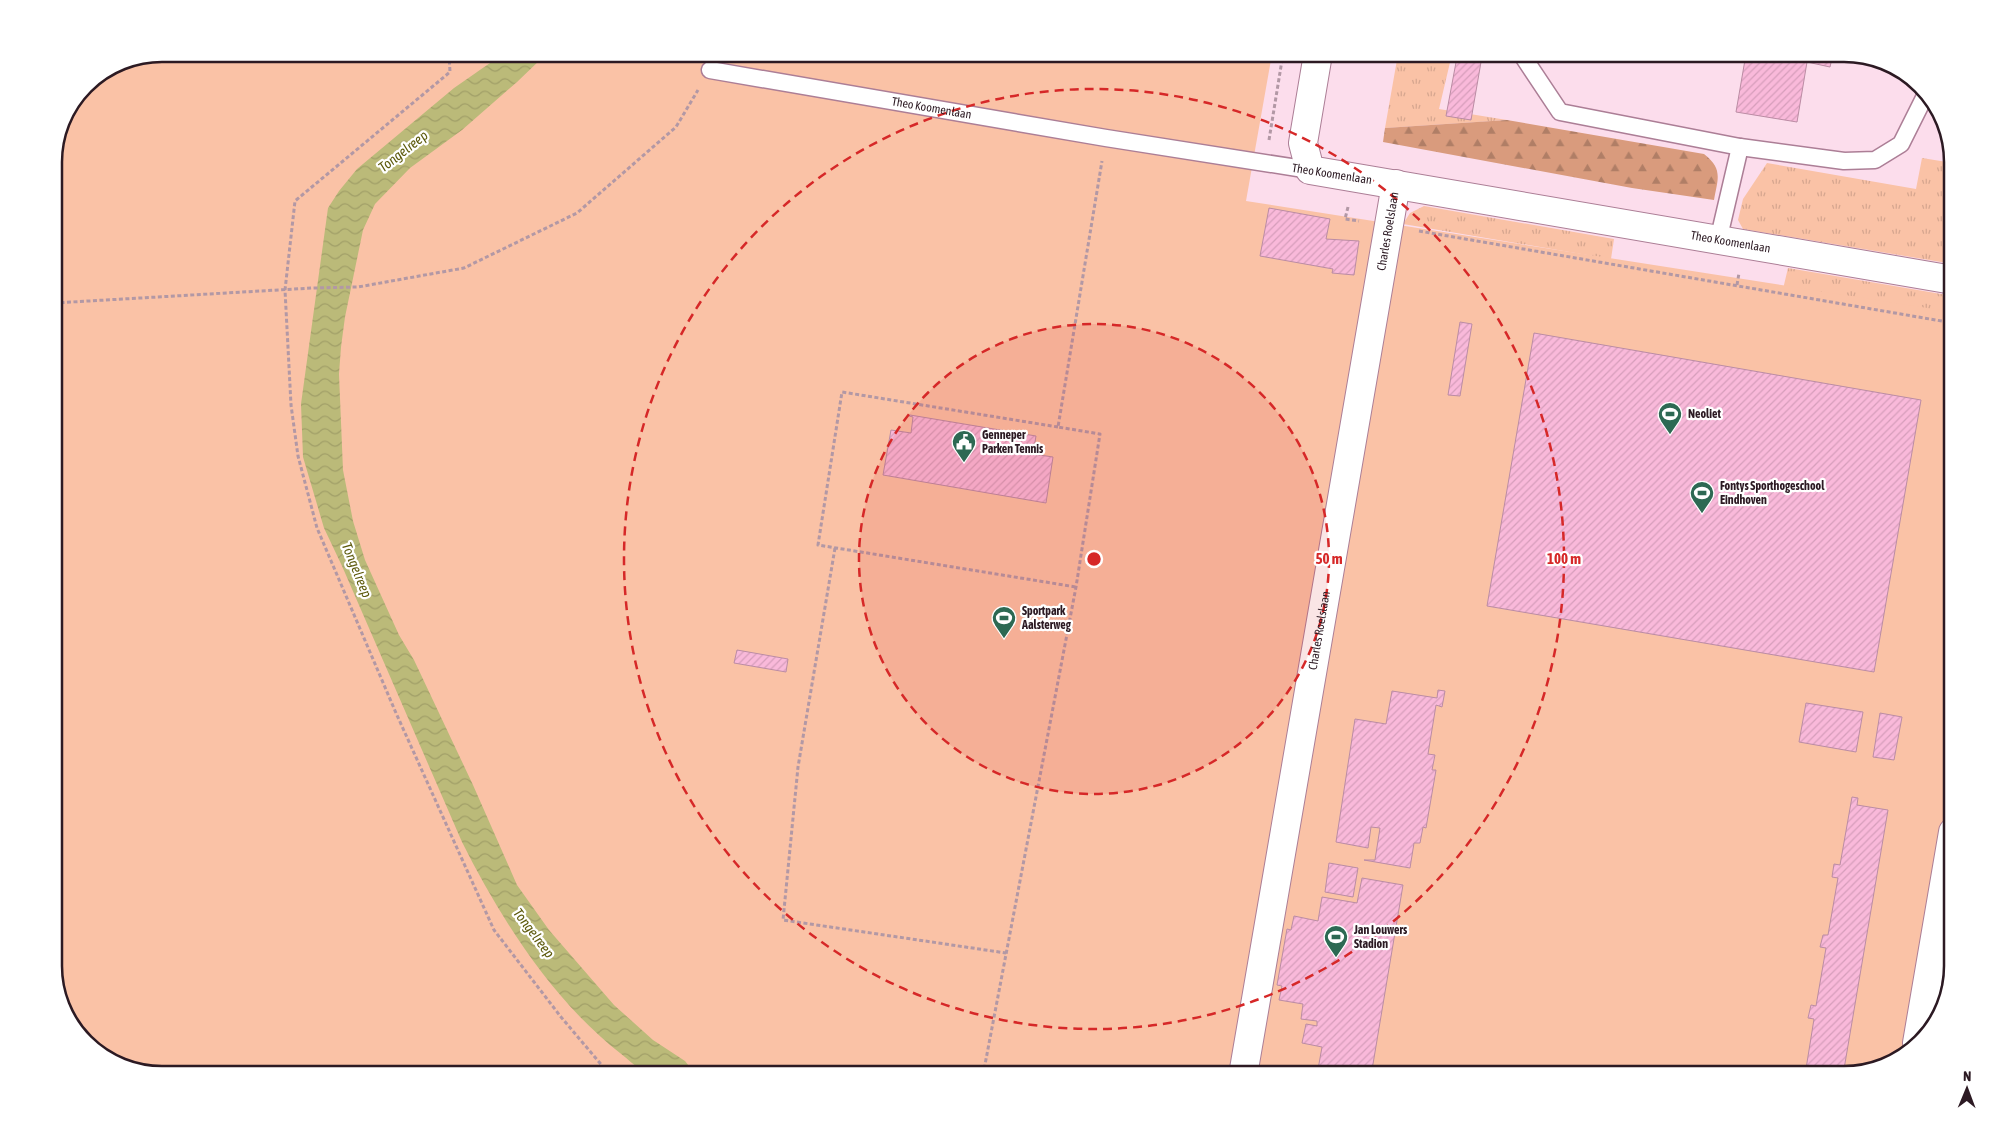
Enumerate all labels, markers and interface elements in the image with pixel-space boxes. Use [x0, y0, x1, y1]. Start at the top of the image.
street label: Theo Koomenlaan [891, 94, 973, 122]
water label: Tongelreep [375, 127, 431, 175]
street label: Theo Koomenlaan [1291, 161, 1373, 187]
street label: Charles Roelslaan [1374, 191, 1401, 272]
street label: Theo Koomenlaan [1690, 228, 1772, 256]
sports icon: Neoliet [1657, 401, 1683, 435]
place label: Neoliet [1688, 407, 1721, 421]
place label: Genneper Parken Tennis [982, 428, 1044, 456]
public building icon: Genneper Parken Tennis [951, 429, 977, 463]
place label: Fontys Sporthogeschool Eindhoven [1720, 479, 1825, 507]
sports icon: Fontys Sporthogeschool Eindhoven [1689, 480, 1715, 514]
water label: Tongelreep [339, 540, 375, 600]
centre of rings [1085, 550, 1103, 568]
text: 50 m [1316, 550, 1343, 567]
text: 100 m [1547, 550, 1581, 567]
street label: Charles Roelslaan [1306, 590, 1333, 671]
place label: Sportpark Aalsterweg [1021, 604, 1072, 632]
sports icon: Sportpark Aalsterweg [991, 605, 1017, 639]
water label: Tongelreep [510, 905, 558, 961]
place label: Jan Louwers Stadion [1353, 923, 1408, 951]
sports icon: Jan Louwers Stadion [1323, 924, 1349, 958]
north arrow [1942, 1064, 1992, 1114]
text: N [1963, 1068, 1971, 1084]

